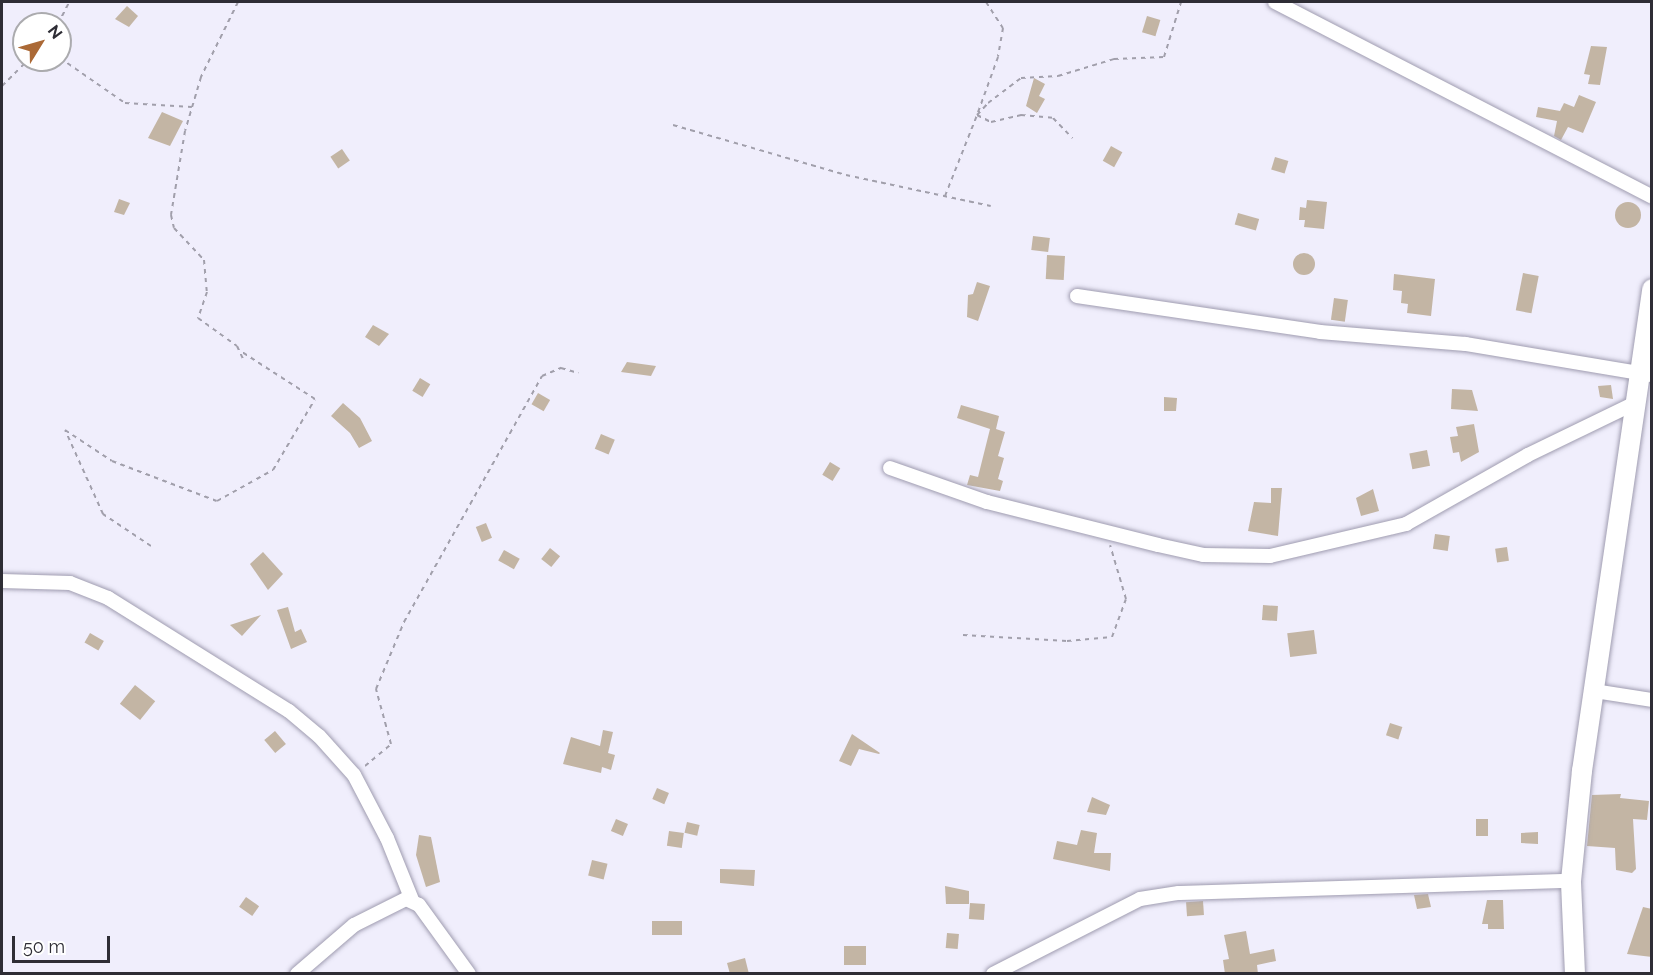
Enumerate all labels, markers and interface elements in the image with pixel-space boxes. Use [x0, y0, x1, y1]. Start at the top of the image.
north arrow [12, 12, 72, 72]
text: N [44, 21, 66, 43]
scale bar [15, 924, 112, 962]
text: 50 m [23, 936, 65, 957]

